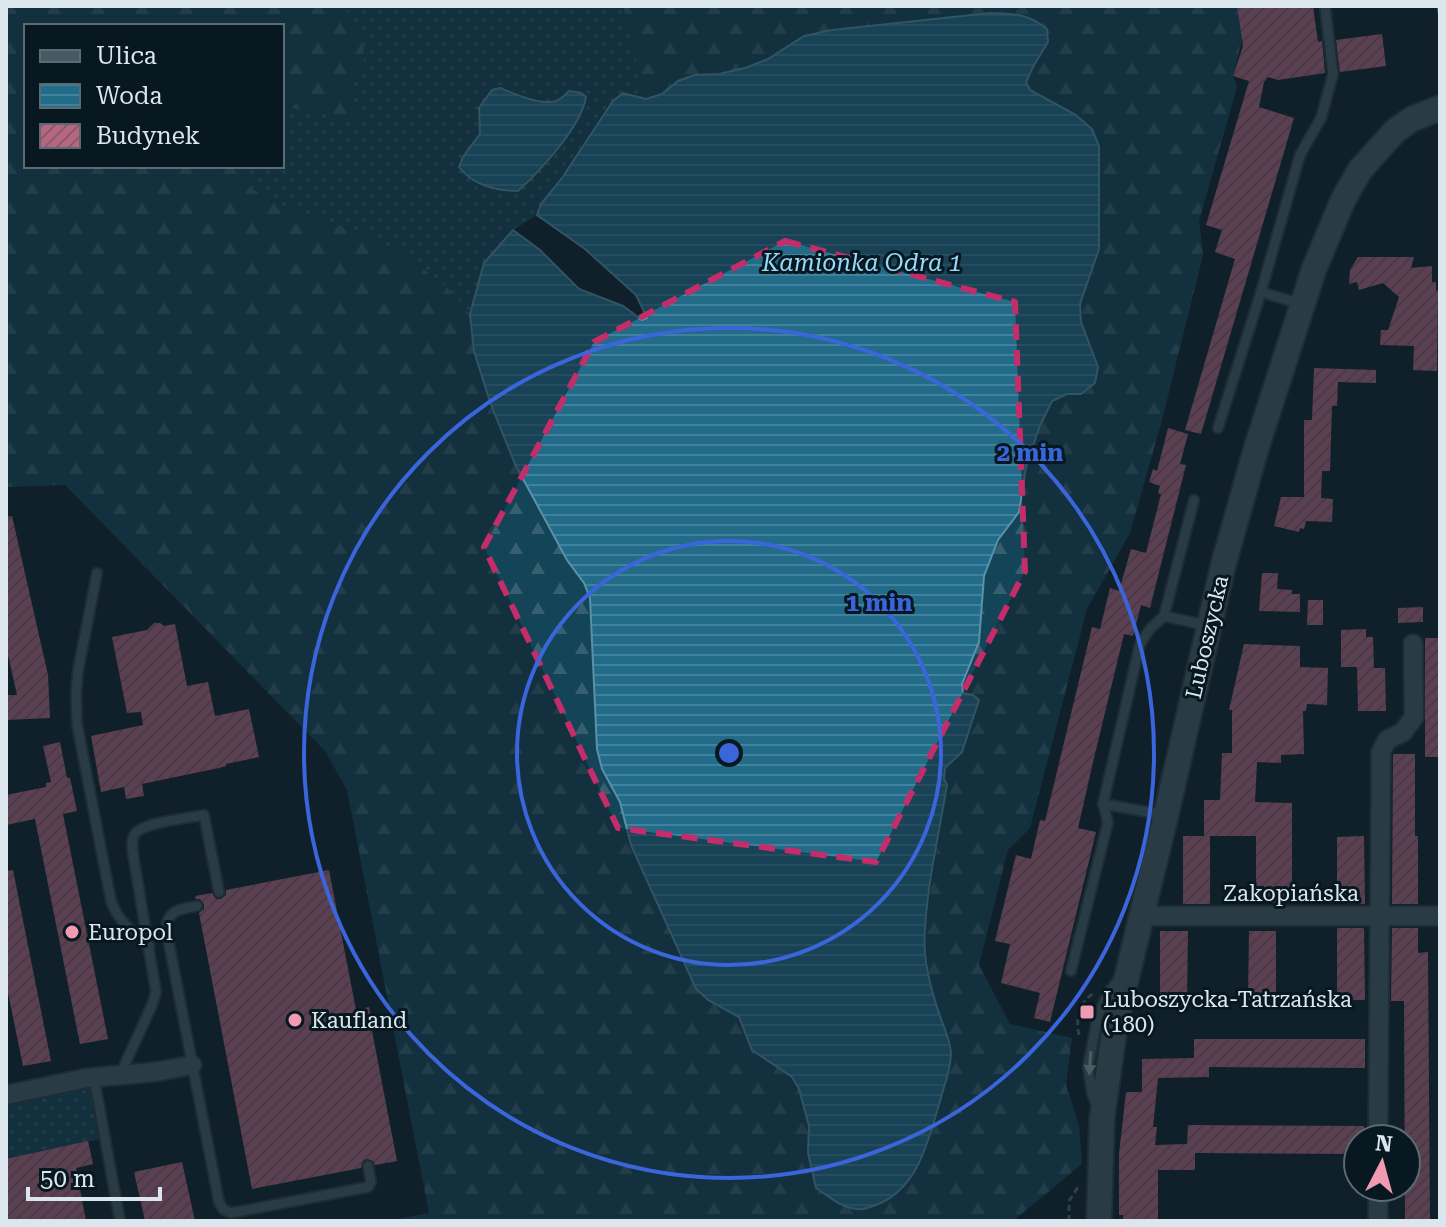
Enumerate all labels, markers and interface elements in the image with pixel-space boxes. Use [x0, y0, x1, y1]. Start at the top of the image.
legend [24, 24, 284, 168]
text: Ulica [96, 42, 157, 70]
text: Woda [96, 82, 162, 110]
text: Budynek [96, 122, 200, 150]
water label: Kamionka Odra 1 [761, 249, 962, 277]
text: 2 min [997, 439, 1063, 467]
street label: Luboszycka [1181, 573, 1233, 701]
text: 1 min [846, 589, 912, 617]
centre of rings [715, 739, 743, 767]
street label: Zakopiańska [1223, 881, 1359, 906]
place label: Europol [88, 920, 173, 945]
marker: Europol [63, 923, 81, 941]
place label: Luboszycka-Tatrzańska (180) [1103, 987, 1352, 1037]
marker: Luboszycka-Tatrzańska (180) [1078, 1003, 1096, 1021]
place label: Kaufland [311, 1008, 407, 1033]
marker: Kaufland [286, 1011, 304, 1029]
one-way arrow [1083, 1050, 1096, 1075]
north arrow [1342, 1123, 1422, 1203]
text: N [1374, 1130, 1394, 1157]
scale bar [28, 1151, 160, 1201]
text: 50 m [40, 1165, 95, 1193]

